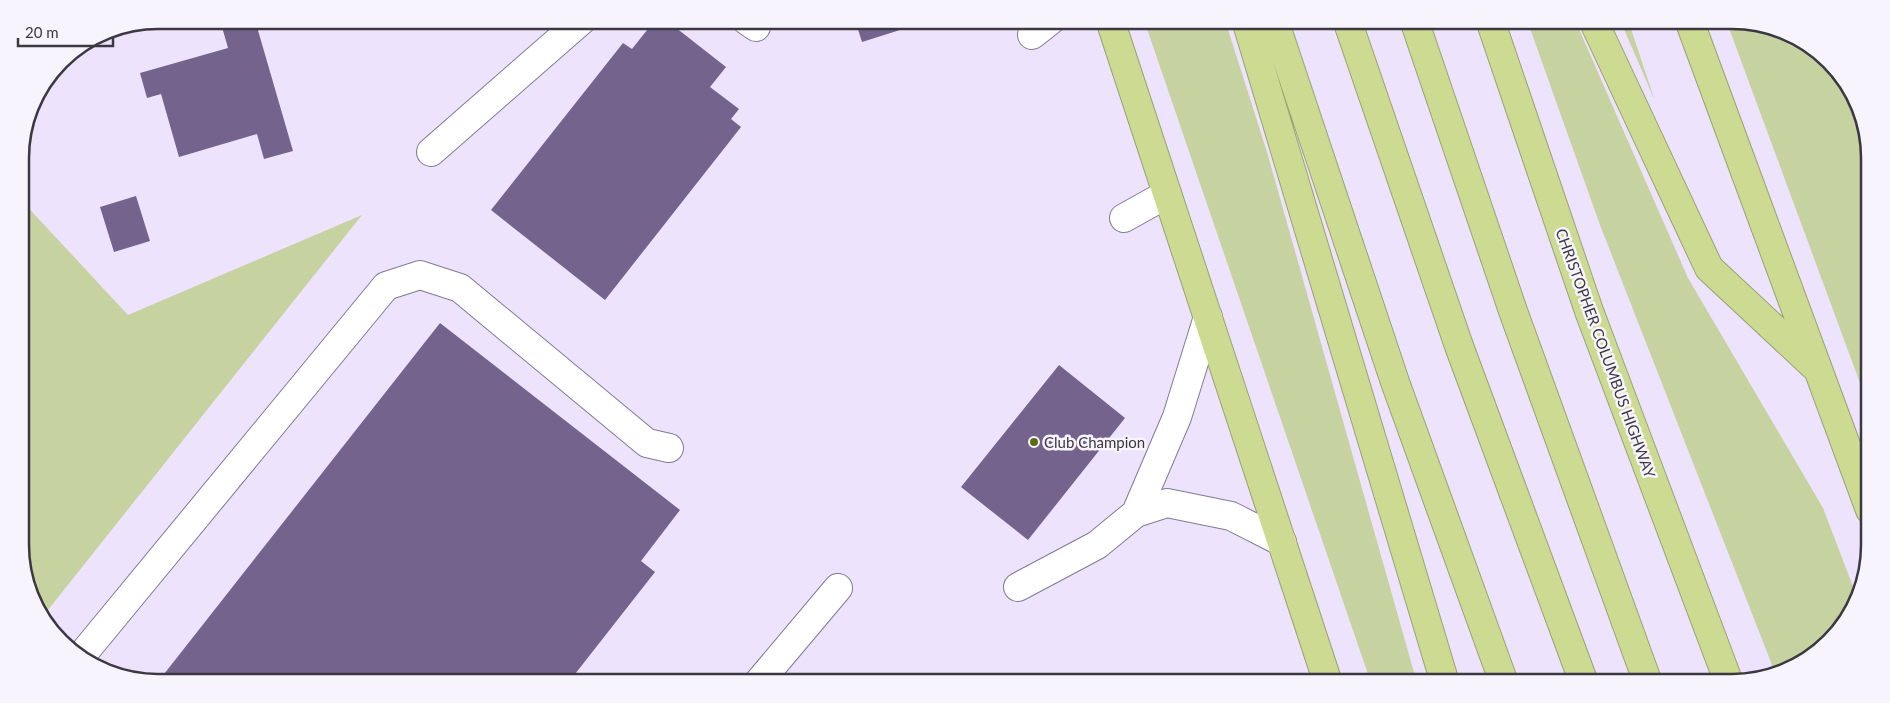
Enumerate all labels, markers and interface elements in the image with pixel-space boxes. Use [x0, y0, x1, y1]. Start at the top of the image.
scale bar [18, 15, 112, 47]
text: 20 m [25, 23, 59, 41]
street label: CHRISTOPHER COLUMBUS HIGHWAY [1552, 226, 1660, 481]
place label: Club Champion [1044, 433, 1145, 451]
marker: Club Champion [1028, 436, 1040, 448]

